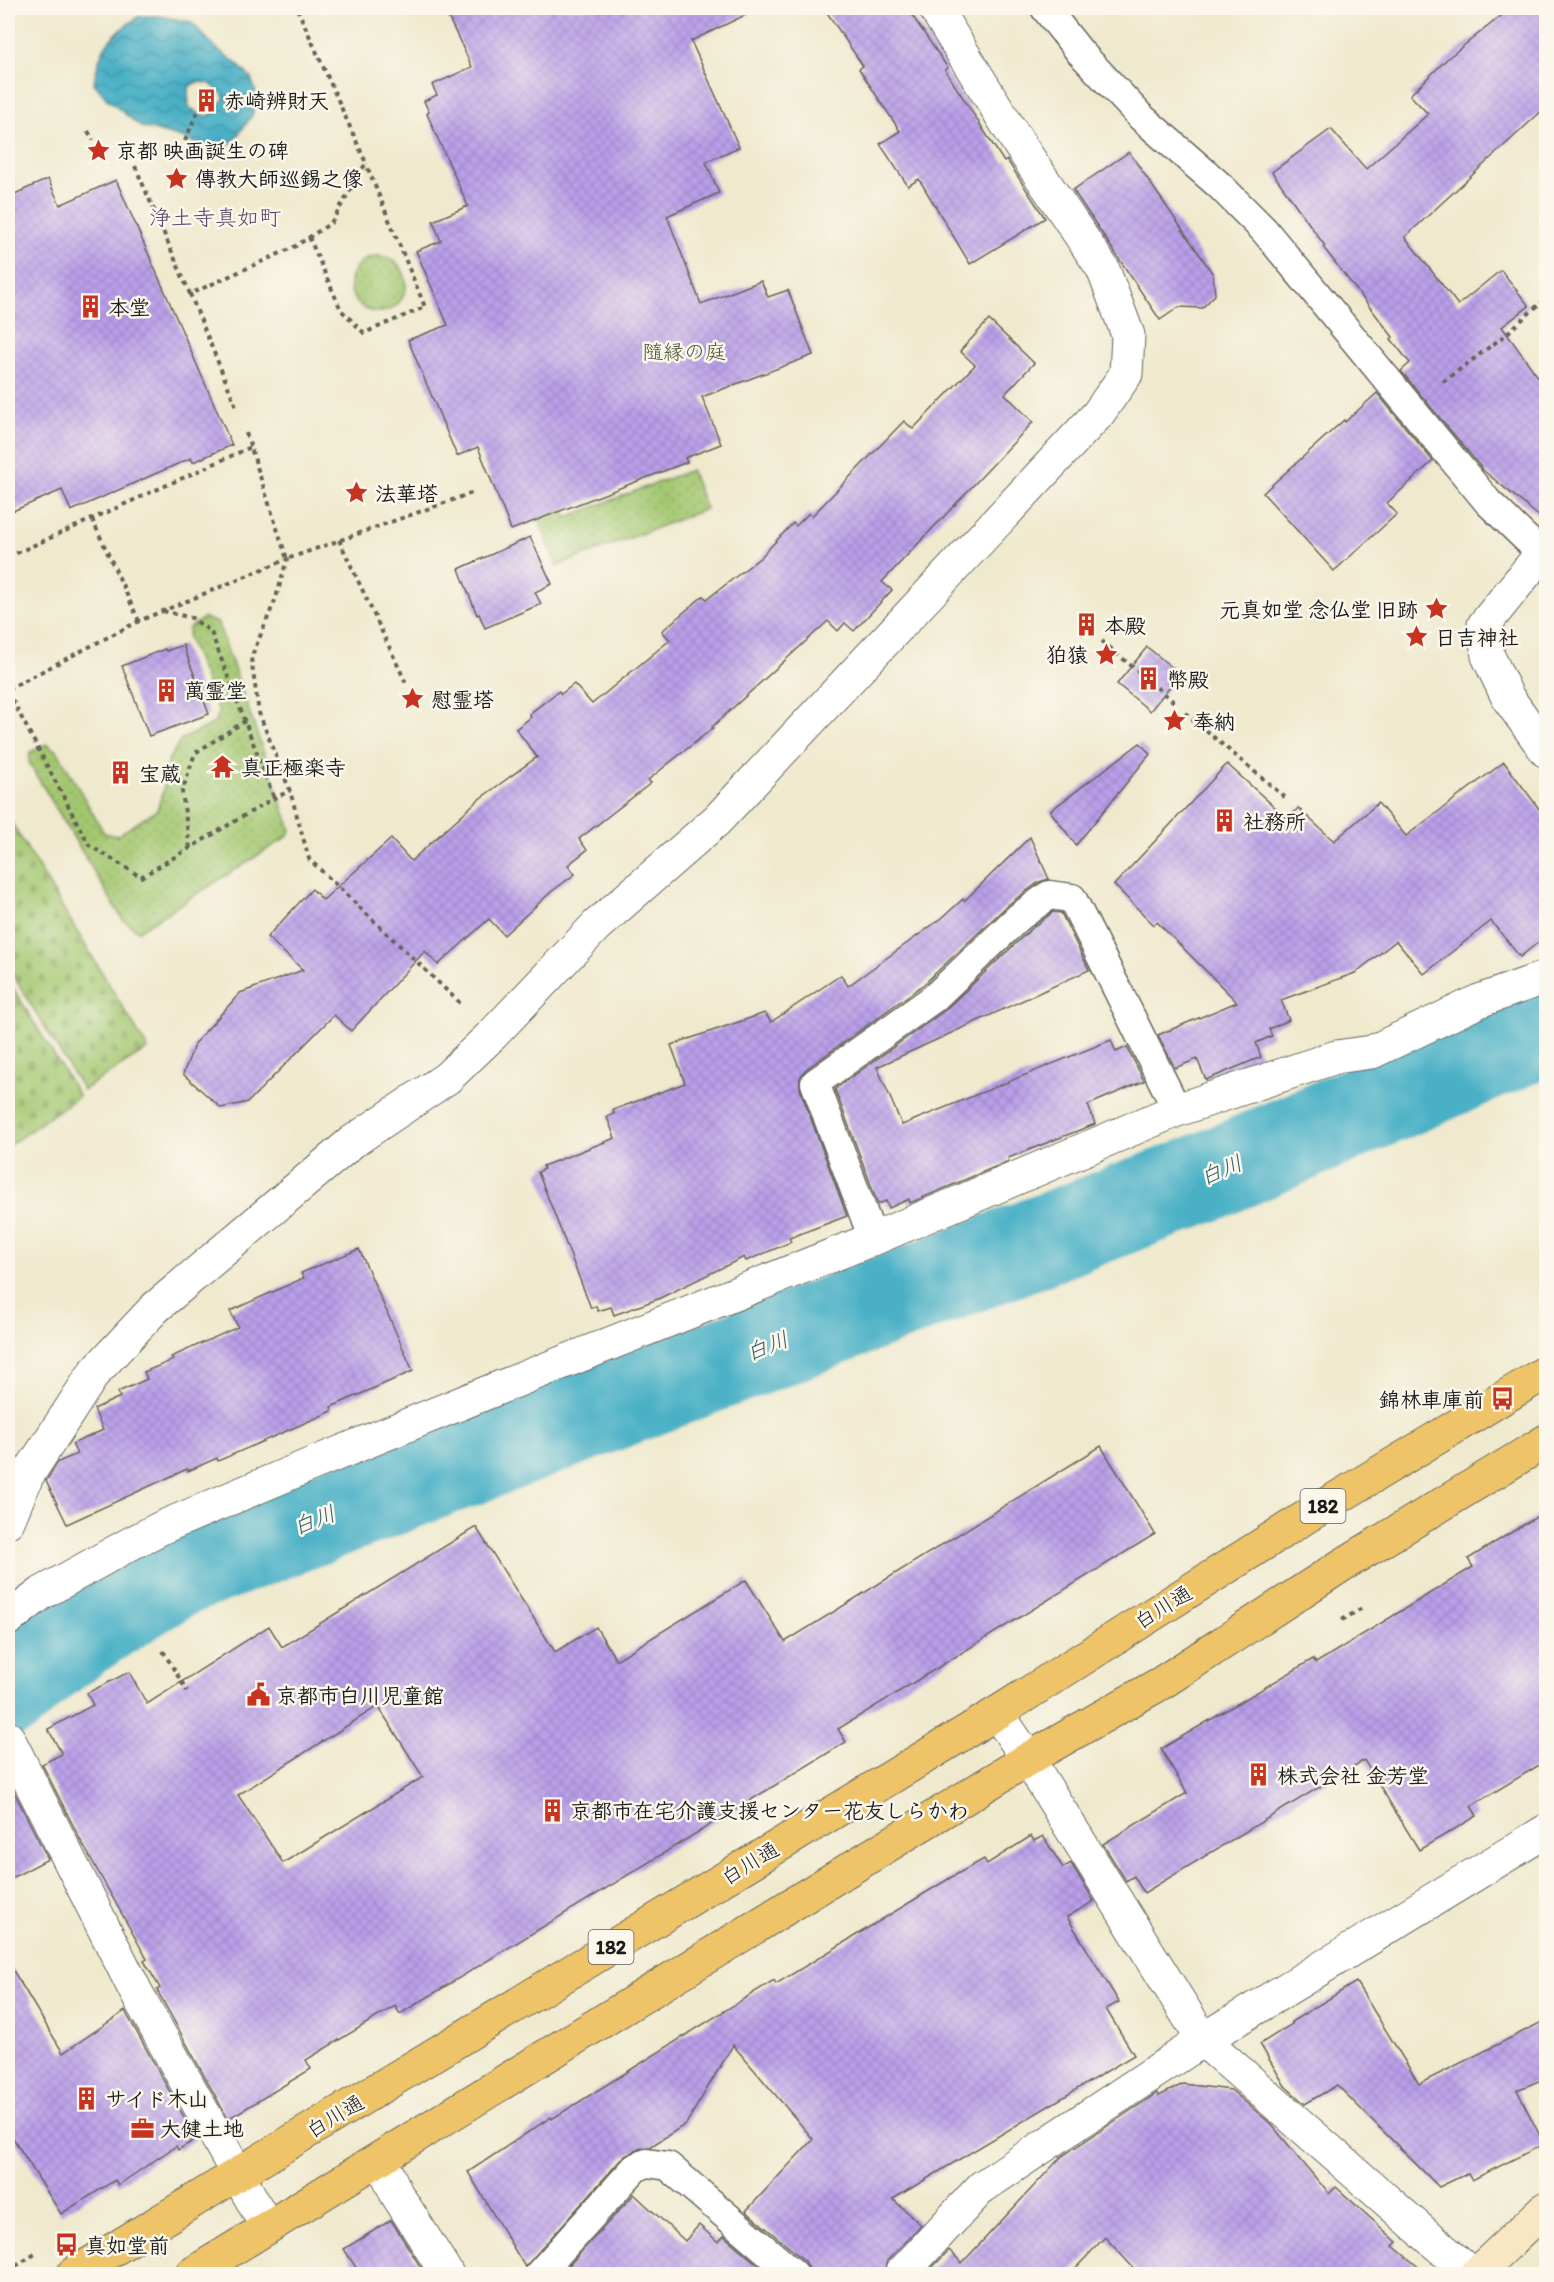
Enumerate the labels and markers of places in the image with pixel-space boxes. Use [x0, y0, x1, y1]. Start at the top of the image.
building icon: 赤崎辨財天 [193, 87, 219, 113]
place label: 赤崎辨財天 [224, 88, 329, 113]
place icon: 京都 映画誕生の碑 [85, 137, 111, 163]
place label: 京都 映画誕生の碑 [116, 138, 289, 163]
place icon: 傳教大師巡錫之像 [164, 165, 190, 191]
place label: 傳教大師巡錫之像 [195, 166, 363, 191]
building icon: 本堂 [77, 294, 103, 320]
place label: 本堂 [108, 295, 150, 320]
place icon: 法華塔 [344, 480, 370, 506]
place label: 法華塔 [375, 481, 438, 506]
place icon: 元真如堂 念仏堂 旧跡 [1423, 596, 1449, 622]
place label: 元真如堂 念仏堂 旧跡 [1220, 597, 1418, 622]
building icon: 本殿 [1073, 612, 1099, 638]
place label: 本殿 [1104, 613, 1146, 638]
place icon: 日吉神社 [1404, 624, 1430, 650]
place label: 日吉神社 [1435, 625, 1519, 650]
place icon: 狛猿 [1093, 641, 1119, 667]
place label: 狛猿 [1046, 642, 1088, 667]
building icon: 幣殿 [1136, 666, 1162, 692]
place label: 幣殿 [1167, 667, 1209, 692]
building icon: 萬霊堂 [153, 677, 179, 703]
place label: 萬霊堂 [184, 678, 247, 703]
place icon: 慰霊塔 [400, 686, 426, 712]
place label: 慰霊塔 [431, 687, 494, 712]
place icon: 奉納 [1162, 708, 1188, 734]
place label: 奉納 [1193, 709, 1235, 734]
temple icon: 真正極楽寺 [210, 754, 236, 780]
place label: 真正極楽寺 [241, 755, 346, 780]
building icon: 宝蔵 [108, 760, 134, 786]
place label: 宝蔵 [139, 761, 181, 786]
building icon: 社務所 [1212, 808, 1238, 834]
place label: 社務所 [1243, 809, 1306, 834]
bus stop icon: 錦林車庫前 [1489, 1386, 1515, 1412]
place label: 錦林車庫前 [1379, 1387, 1484, 1412]
public building icon: 京都市白川児童館 [245, 1682, 271, 1708]
place label: 京都市白川児童館 [276, 1683, 444, 1708]
building icon: 株式会社 金芳堂 [1246, 1762, 1272, 1788]
place label: 株式会社 金芳堂 [1277, 1763, 1429, 1788]
building icon: 京都市在宅介護支援センター花友しらかわ [539, 1797, 565, 1823]
place label: 京都市在宅介護支援センター花友しらかわ [570, 1798, 969, 1823]
building icon: サイド木山 [74, 2085, 100, 2111]
place label: サイド木山 [105, 2086, 209, 2111]
office icon: 大健土地 [129, 2115, 155, 2141]
place label: 大健土地 [160, 2116, 244, 2141]
bus stop icon: 真如堂前 [54, 2232, 80, 2258]
place label: 真如堂前 [85, 2233, 169, 2258]

